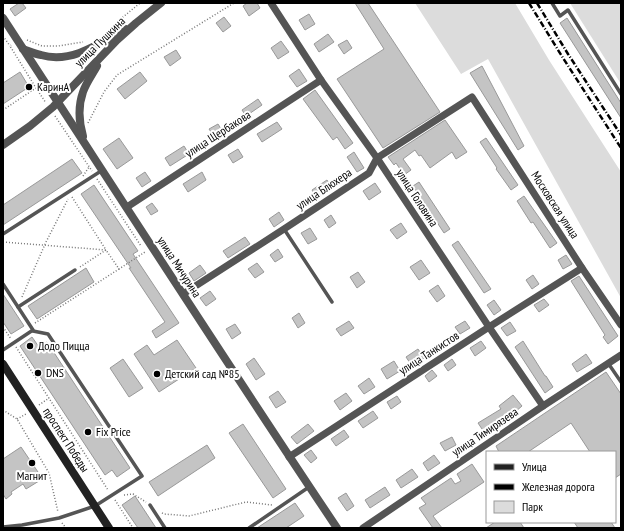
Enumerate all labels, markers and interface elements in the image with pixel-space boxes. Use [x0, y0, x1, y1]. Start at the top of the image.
street label: улица Пушкина [71, 13, 128, 70]
place label: КаринА [37, 79, 69, 94]
marker: КаринА [24, 82, 34, 92]
street label: улица Щербакова [182, 107, 254, 160]
street label: улица Блюхера [293, 164, 355, 213]
street label: улица Головина [393, 166, 442, 230]
street label: Московская улица [528, 168, 583, 241]
street label: улица Мичурина [154, 233, 205, 300]
street label: улица Танкистов [396, 327, 462, 378]
place label: Додо Пицца [38, 338, 90, 353]
marker: Додо Пицца [25, 341, 35, 351]
place label: DNS [46, 365, 64, 380]
place label: Детский сад №85 [165, 366, 240, 381]
marker: DNS [33, 368, 43, 378]
marker: Детский сад №85 [152, 369, 162, 379]
street label: улица Тимирязева [449, 404, 521, 459]
street label: проспект Победы [40, 405, 93, 475]
place label: Fix Price [96, 424, 131, 439]
marker: Fix Price [83, 427, 93, 437]
legend [486, 451, 616, 523]
marker: Магнит [27, 458, 37, 468]
text: Улица [522, 459, 547, 474]
place label: Магнит [17, 468, 47, 483]
text: Железная дорога [521, 479, 595, 494]
text: Парк [522, 499, 543, 514]

